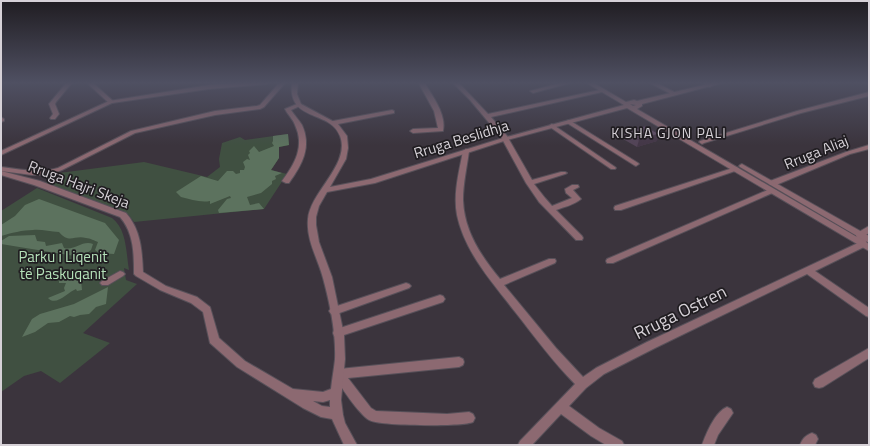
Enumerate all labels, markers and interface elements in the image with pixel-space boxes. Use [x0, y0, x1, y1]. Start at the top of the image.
street label: Rruga Beslidhja [411, 114, 512, 164]
district label: KISHA GJON PALI [611, 122, 727, 143]
street label: Rruga Aliaj [780, 129, 852, 175]
street label: Rruga Hajri Skeja [25, 154, 134, 214]
park label: Parku i Liqenit të Paskuqanit [18, 245, 108, 285]
street label: Rruga Ostren [629, 278, 731, 346]

